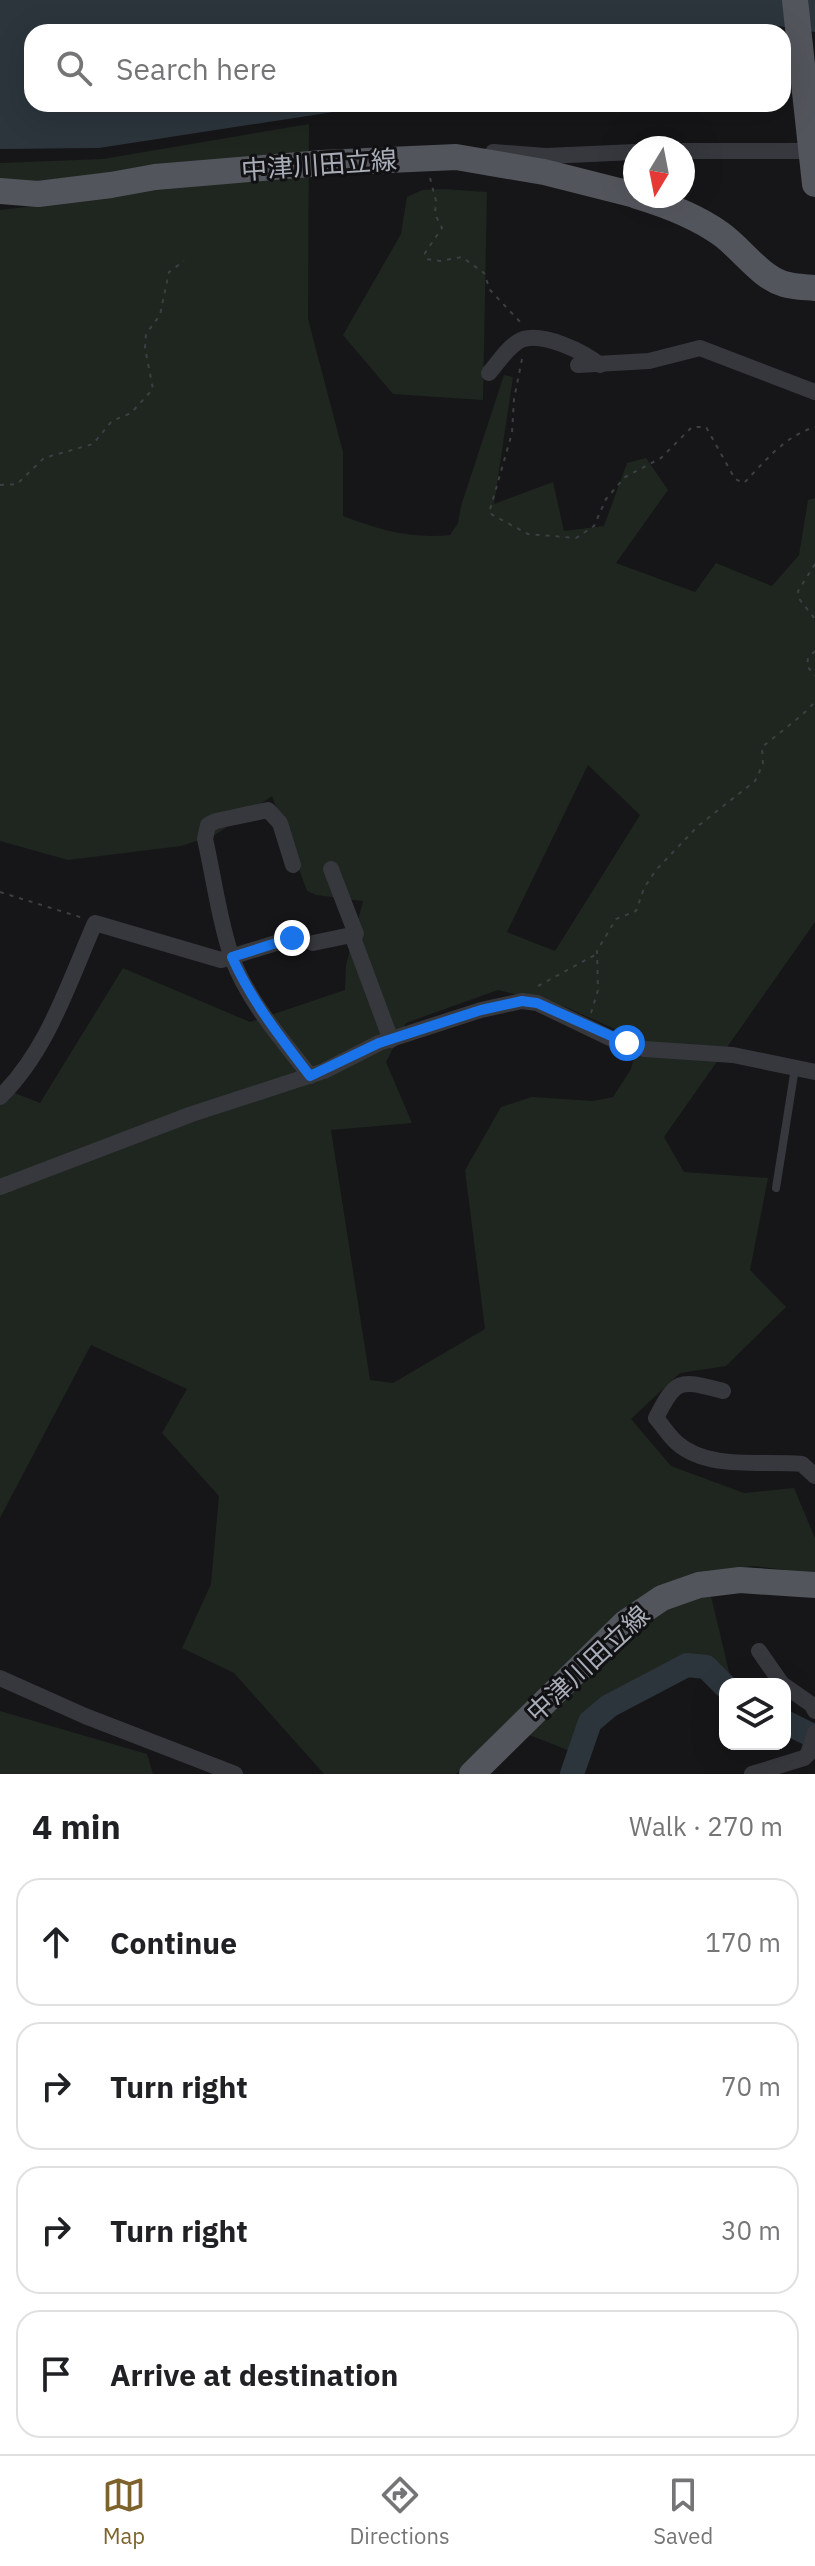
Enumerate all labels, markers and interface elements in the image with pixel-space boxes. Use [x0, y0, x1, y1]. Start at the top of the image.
search box [24, 24, 791, 112]
icon: search [52, 46, 96, 90]
text: Search here [116, 49, 277, 88]
north arrow [623, 136, 695, 208]
street label: 中津川田立線 [240, 142, 398, 186]
route end [274, 920, 310, 956]
route start [609, 1025, 645, 1061]
street label: 中津川田立線 [519, 1598, 656, 1729]
map controls [719, 1678, 791, 1750]
button: layers [719, 1678, 791, 1750]
text: 4 min [32, 1804, 121, 1848]
text: Walk · 270 m [629, 1809, 783, 1843]
icon: ahead [34, 1920, 78, 1964]
text: Continue [110, 1923, 237, 1962]
text: 170 m [705, 1925, 781, 1959]
icon: right [34, 2064, 78, 2108]
text: Turn right [110, 2067, 248, 2106]
text: 70 m [721, 2069, 781, 2103]
icon: right [34, 2208, 78, 2252]
text: Turn right [110, 2211, 248, 2250]
text: 30 m [721, 2213, 781, 2247]
icon: arrive [34, 2352, 78, 2396]
text: Arrive at destination [110, 2355, 398, 2394]
tab: Map [102, 2473, 146, 2550]
tab: Directions [350, 2473, 450, 2550]
tab: Saved [653, 2473, 713, 2550]

